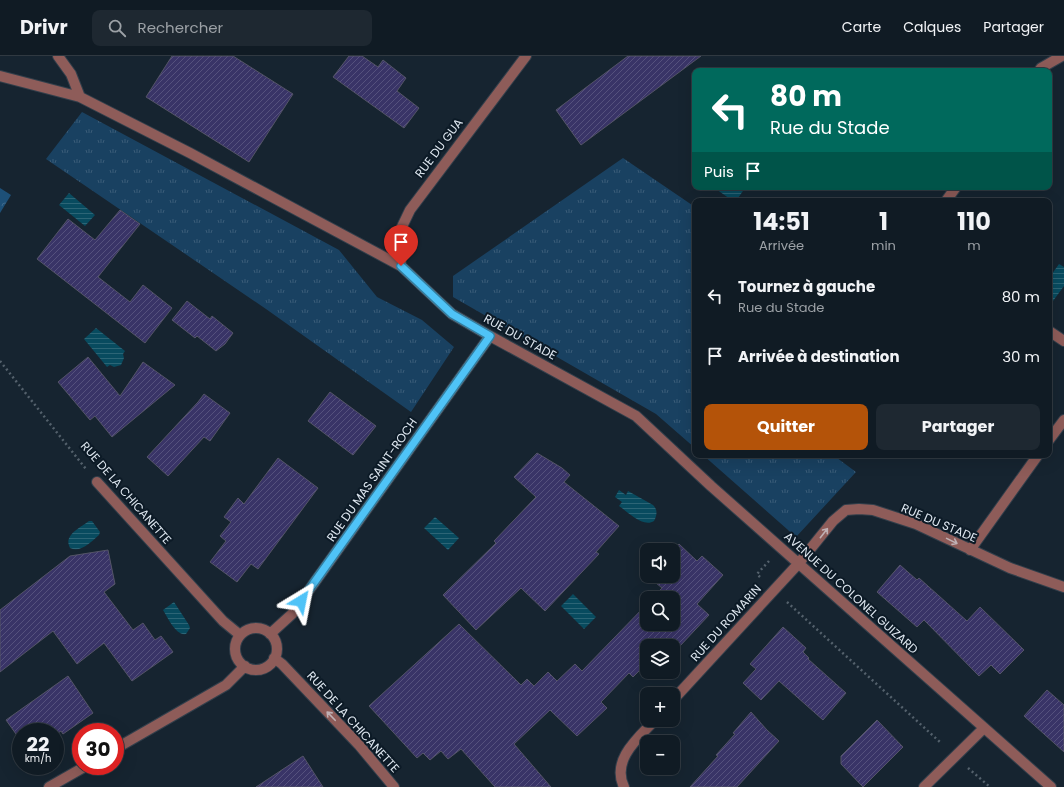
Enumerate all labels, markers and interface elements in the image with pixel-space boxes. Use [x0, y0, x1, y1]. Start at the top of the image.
search box [92, 10, 372, 46]
text: Drivr [20, 14, 68, 41]
icon: search [106, 17, 128, 39]
text: Rechercher [138, 17, 223, 38]
text: Carte [842, 17, 881, 37]
text: Calques [903, 17, 961, 37]
text: Partager [983, 17, 1044, 37]
text: 80 m [770, 77, 842, 116]
icon: left [704, 84, 756, 136]
street label: RUE DU GUA [411, 115, 466, 181]
text: Rue du Stade [770, 115, 890, 140]
icon: arrive [742, 160, 764, 182]
text: Puis [704, 161, 734, 182]
text: 14:51 [753, 205, 810, 238]
text: 1 [879, 205, 888, 238]
text: 110 [957, 205, 991, 238]
pin [384, 225, 418, 266]
icon: arrive [390, 231, 412, 253]
text: Arrivée [759, 236, 804, 255]
text: min [871, 236, 896, 255]
text: m [967, 236, 981, 255]
text: Tournez à gauche [738, 276, 875, 297]
icon: left [704, 285, 726, 307]
text: 80 m [1002, 286, 1040, 307]
text: Rue du Stade [738, 298, 824, 317]
street label: RUE DU STADE [481, 310, 560, 364]
icon: arrive [704, 345, 726, 367]
text: Arrivée à destination [738, 346, 900, 367]
text: 30 m [1002, 346, 1040, 367]
button: Quitter [704, 404, 868, 450]
button: Partager [876, 404, 1040, 450]
street label: RUE DU MAS SAINT-ROCH [322, 415, 421, 545]
street label: RUE DE LA CHICANETTE [77, 438, 176, 548]
street label: RUE DU STADE [899, 499, 980, 546]
one-way arrow [819, 527, 828, 538]
street label: AVENUE DU COLONEL GUIZARD [781, 528, 922, 658]
one-way arrow [946, 538, 958, 545]
map controls [640, 543, 680, 775]
button: sound [640, 543, 680, 583]
position arrow [280, 580, 322, 622]
street label: RUE DU ROMARIN [686, 580, 765, 665]
button: search [640, 591, 680, 631]
button: layers [640, 639, 680, 679]
street label: RUE DE LA CHICANETTE [303, 667, 403, 776]
button: + [640, 687, 680, 727]
one-way arrow [327, 711, 336, 721]
speed limit sign: 30 [72, 723, 124, 775]
text: 22 [27, 730, 49, 758]
button: − [640, 735, 680, 775]
text: km/h [25, 751, 51, 766]

